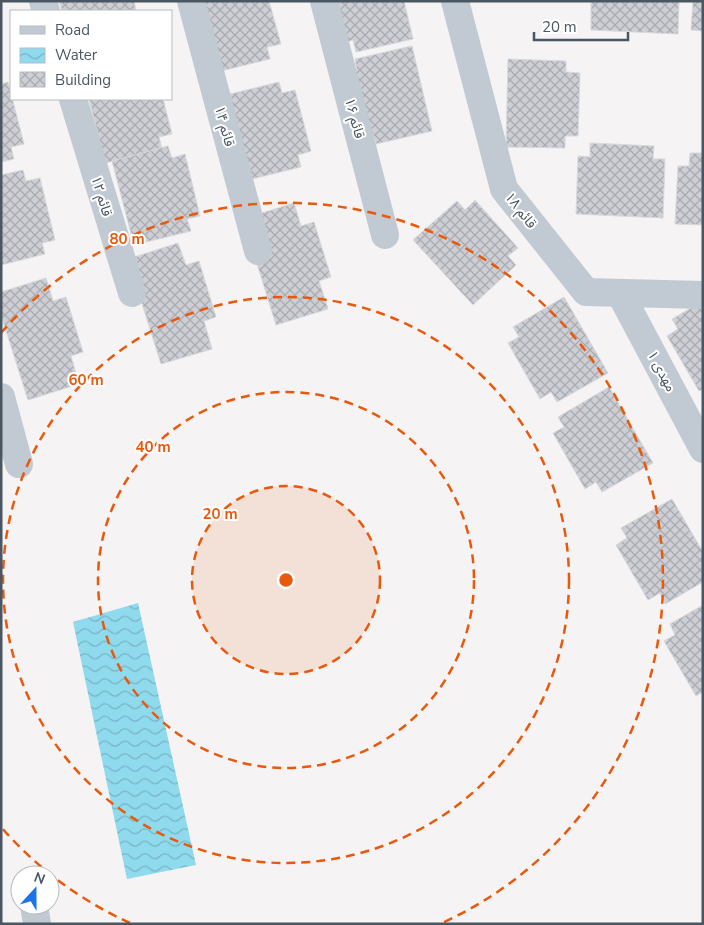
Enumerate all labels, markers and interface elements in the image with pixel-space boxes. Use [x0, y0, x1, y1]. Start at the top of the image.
legend [10, 10, 172, 100]
scale bar [534, 10, 628, 42]
text: 20 m [542, 17, 577, 37]
text: Road [55, 20, 90, 40]
text: Water [55, 45, 98, 65]
text: Building [55, 70, 111, 90]
street label: قائم ۱۶ [339, 96, 369, 141]
street label: قائم ۱۴ [209, 104, 239, 149]
street label: قائم ۱۲ [85, 173, 117, 219]
street label: قائم ۱۸ [500, 188, 541, 233]
text: 80 m [109, 229, 145, 249]
street label: مهدی ۱ [643, 347, 680, 395]
text: 60 m [68, 370, 104, 390]
text: 40 m [135, 437, 171, 457]
text: 20 m [202, 504, 238, 524]
centre of rings [277, 571, 295, 589]
north arrow [10, 865, 60, 915]
text: N [31, 868, 48, 889]

